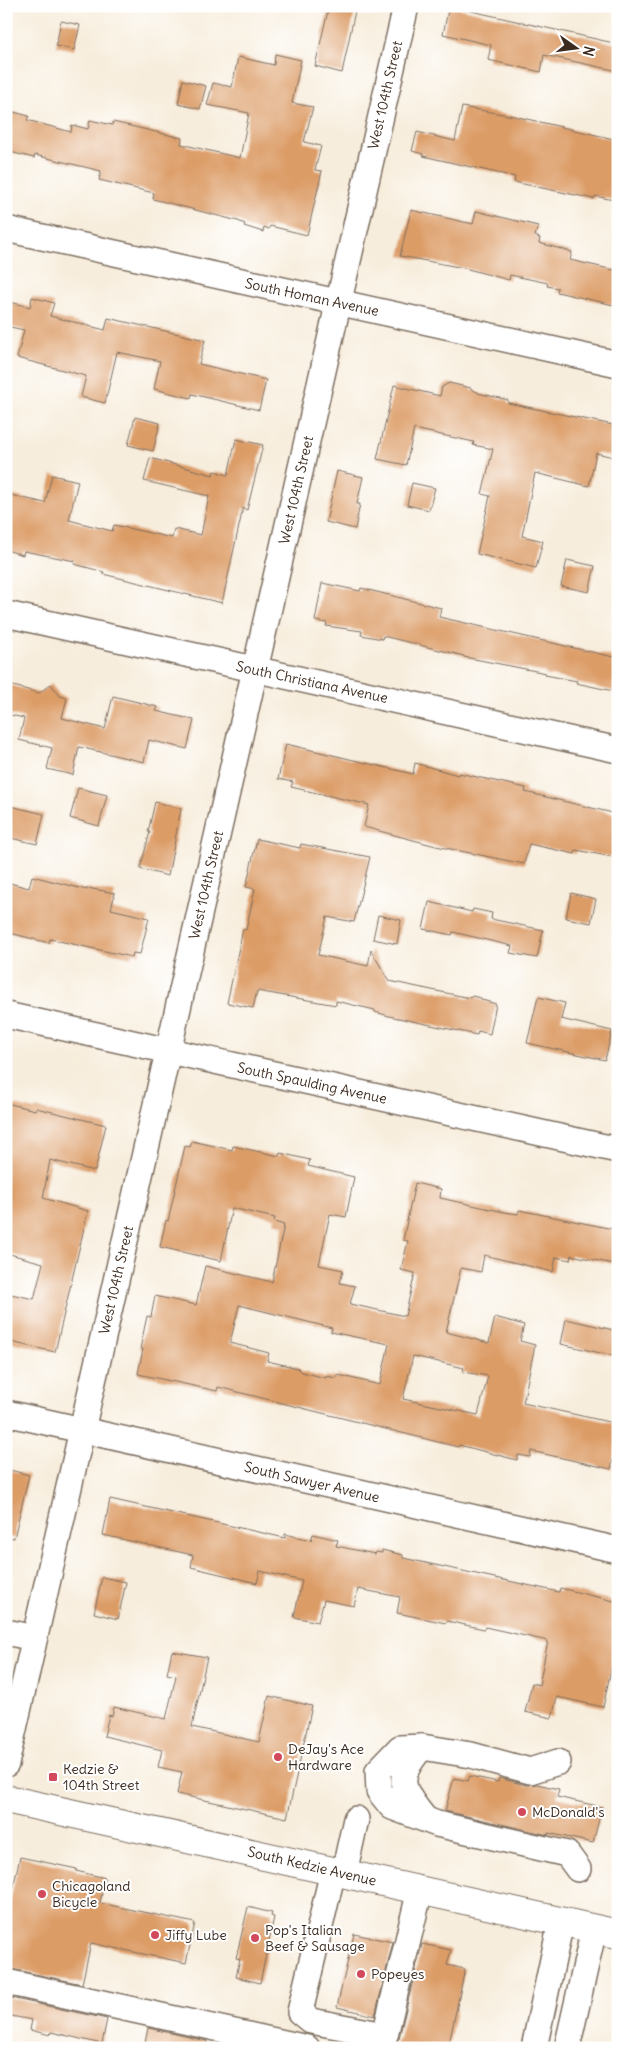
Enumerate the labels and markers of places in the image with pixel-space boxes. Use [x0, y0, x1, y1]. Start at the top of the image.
place label: DeJay's Ace Hardware [288, 1740, 364, 1774]
marker: DeJay's Ace Hardware [272, 1751, 284, 1763]
place label: Kedzie & 104th Street [63, 1760, 140, 1794]
marker: Kedzie & 104th Street [47, 1771, 59, 1783]
place label: McDonald's [532, 1803, 605, 1821]
marker: McDonald's [516, 1806, 528, 1818]
place label: Chicagoland Bicycle [52, 1877, 131, 1911]
marker: Chicagoland Bicycle [36, 1888, 48, 1900]
place label: Pop's Italian Beef & Sausage [265, 1921, 365, 1955]
place label: Jiffy Lube [165, 1926, 227, 1944]
marker: Jiffy Lube [149, 1929, 161, 1941]
marker: Pop's Italian Beef & Sausage [249, 1932, 261, 1944]
place label: Popeyes [371, 1965, 424, 1983]
marker: Popeyes [355, 1968, 367, 1980]

